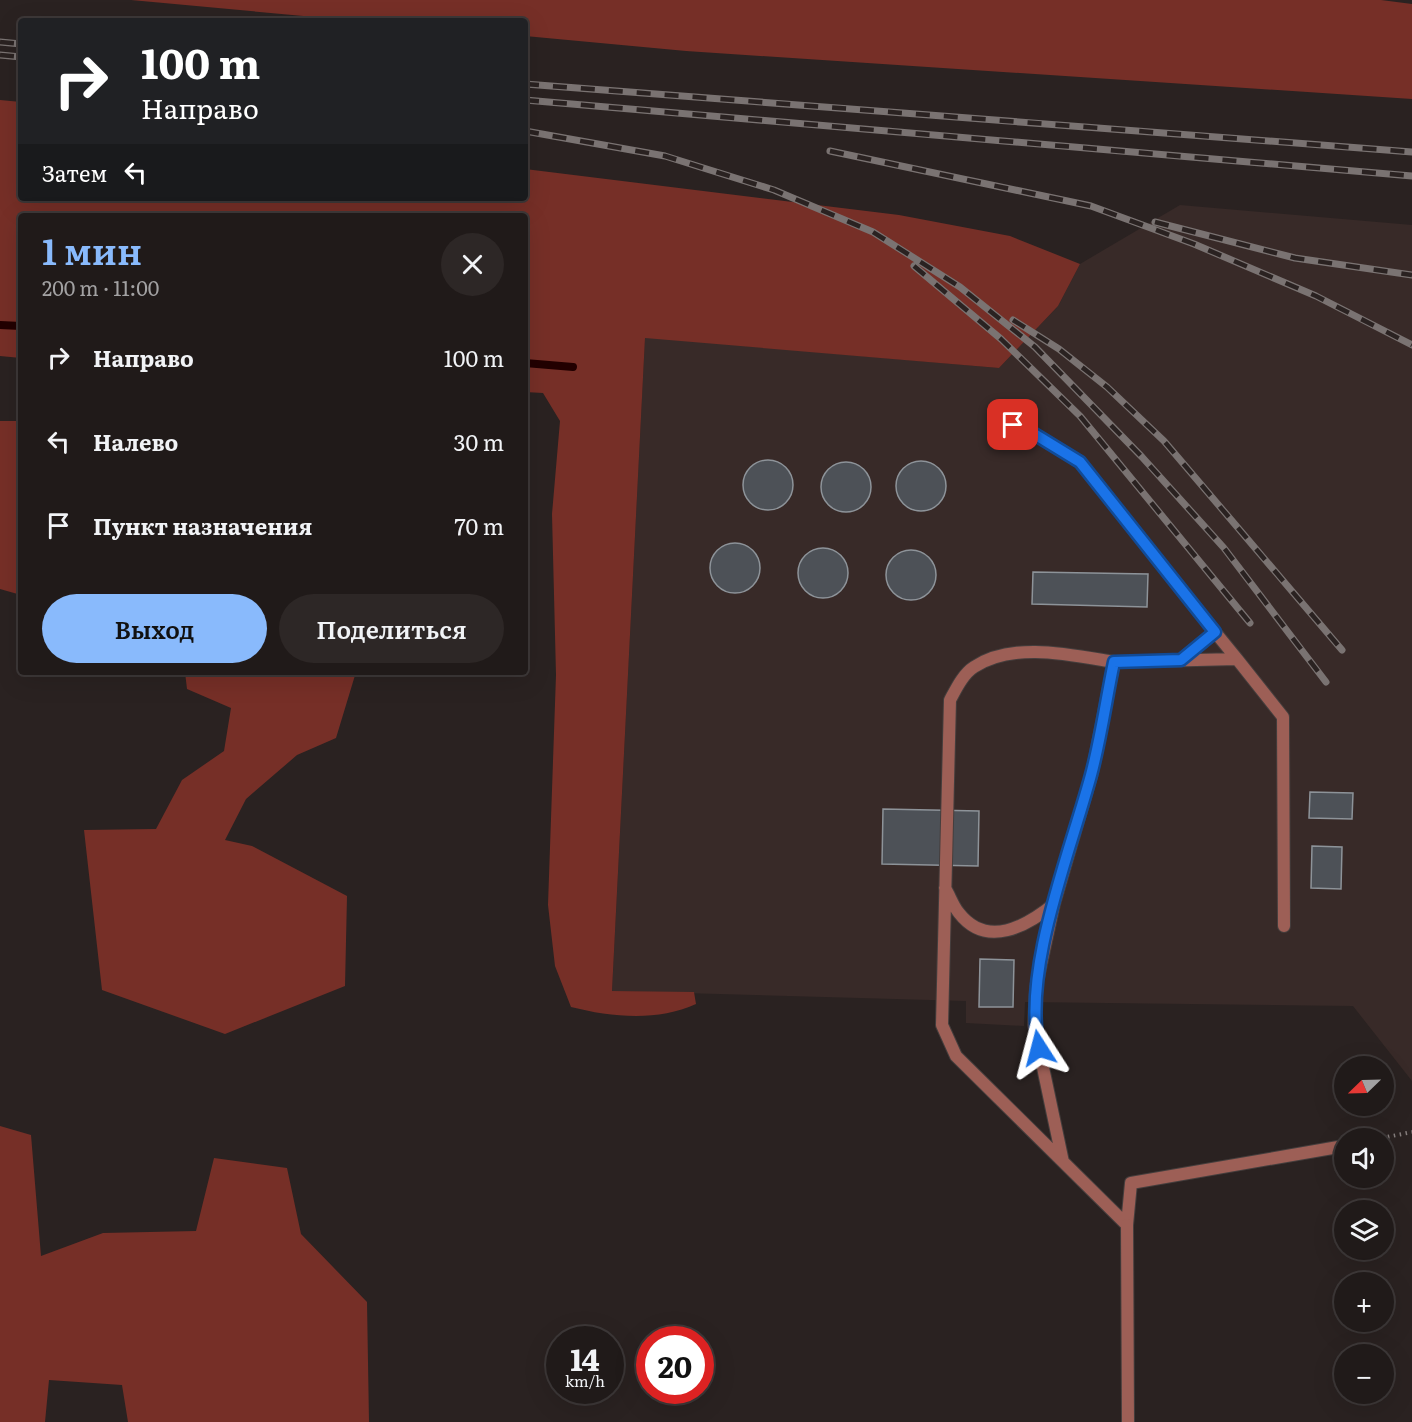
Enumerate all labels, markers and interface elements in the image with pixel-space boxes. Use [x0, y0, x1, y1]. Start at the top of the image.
text: 100 m [141, 30, 260, 92]
icon: right [42, 42, 120, 120]
text: Направо [141, 87, 259, 127]
text: Затем [42, 156, 107, 189]
icon: left [119, 156, 152, 189]
text: 1 мин [42, 223, 142, 276]
button: close [441, 233, 504, 296]
text: 200 m · 11:00 [42, 272, 159, 302]
icon: right [42, 341, 75, 374]
text: Направо [93, 341, 194, 374]
text: 100 m [444, 341, 504, 374]
pin [987, 399, 1038, 450]
icon: arrive [996, 408, 1029, 441]
icon: left [42, 425, 75, 458]
text: Налево [93, 425, 178, 458]
text: 30 m [454, 425, 504, 458]
icon: arrive [42, 509, 75, 542]
text: Пункт назначения [93, 509, 312, 542]
text: 70 m [454, 509, 504, 542]
button: Выход [42, 594, 267, 663]
button: Поделиться [279, 594, 504, 663]
position arrow [1007, 1016, 1071, 1080]
north arrow [1334, 1056, 1394, 1116]
map controls [1334, 1056, 1394, 1404]
button: sound [1334, 1128, 1394, 1188]
button: layers [1334, 1200, 1394, 1260]
button: + [1334, 1272, 1394, 1332]
speed limit sign: 20 [636, 1326, 714, 1404]
text: 14 [570, 1336, 600, 1380]
button: − [1334, 1344, 1394, 1404]
text: km/h [565, 1369, 605, 1392]

